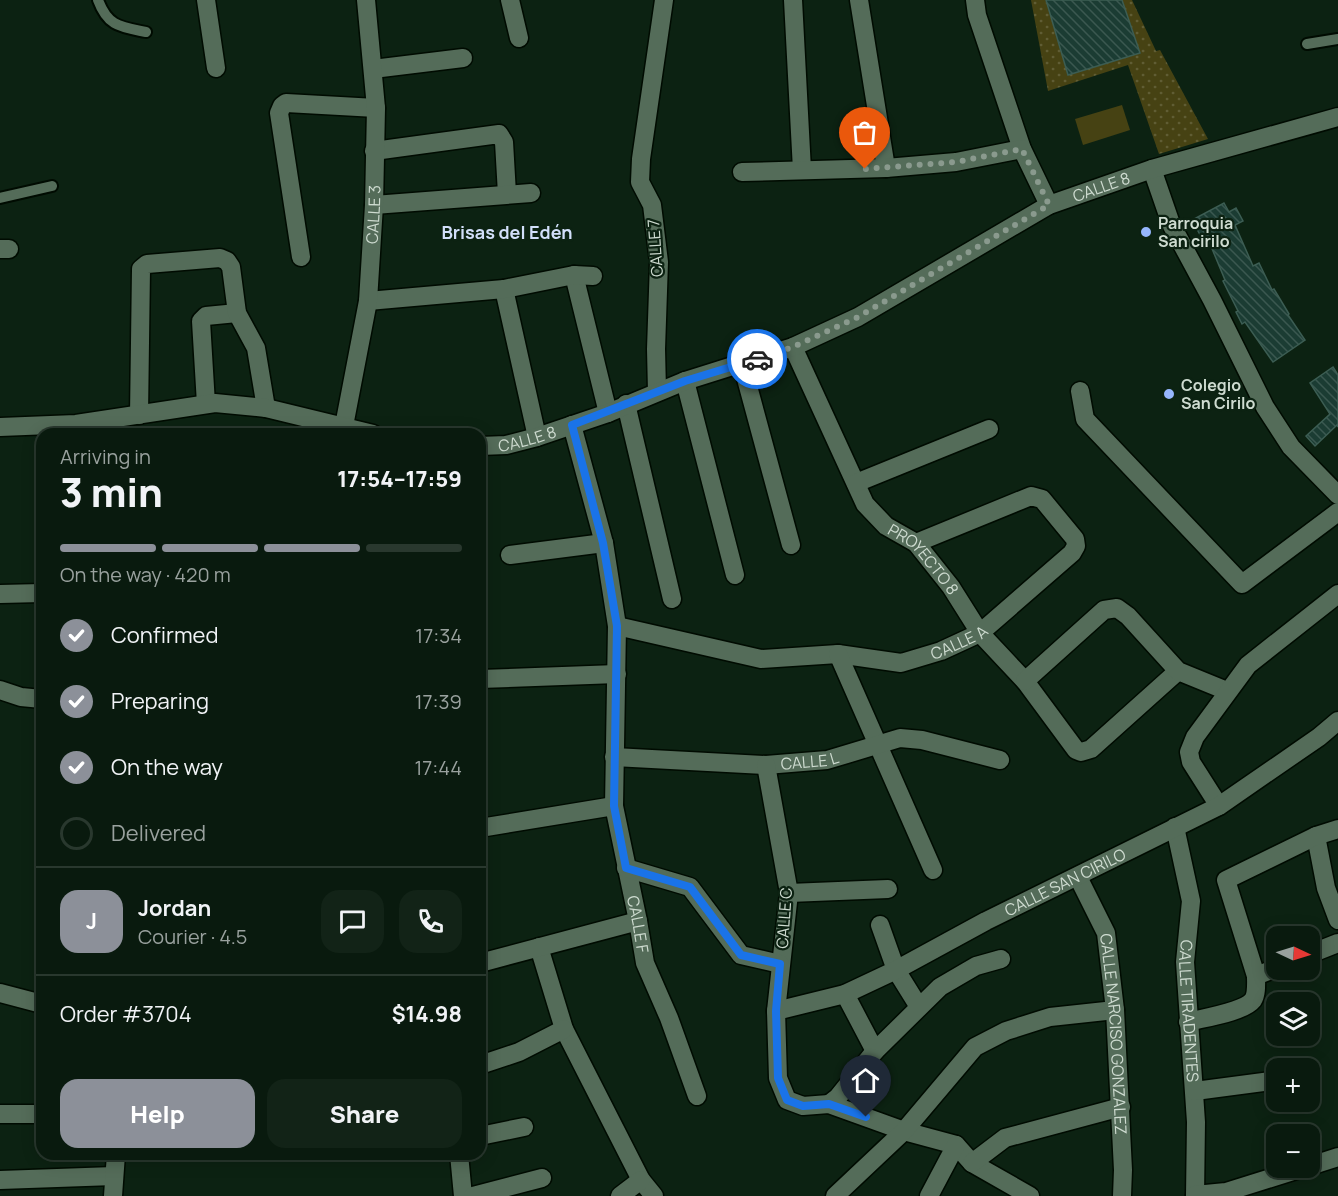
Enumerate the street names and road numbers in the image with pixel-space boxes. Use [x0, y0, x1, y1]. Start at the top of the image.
street label: CALLE 8 [1070, 167, 1133, 207]
street label: CALLE 3 [361, 185, 385, 244]
street label: CALLE 7 [642, 218, 668, 278]
street label: CALLE 8 [498, 420, 559, 456]
street label: PROYECTO 8 [884, 518, 964, 599]
street label: CALLE A [928, 620, 992, 665]
street label: CALLE L [780, 746, 841, 775]
street label: CALLE SAN CIRILO [1001, 843, 1130, 921]
street label: CALLE C [771, 887, 797, 949]
street label: CALLE F [622, 894, 654, 955]
street label: CALLE NARCISO GONZALEZ [1095, 932, 1132, 1135]
street label: CALLE TIRADENTES [1174, 939, 1204, 1083]

